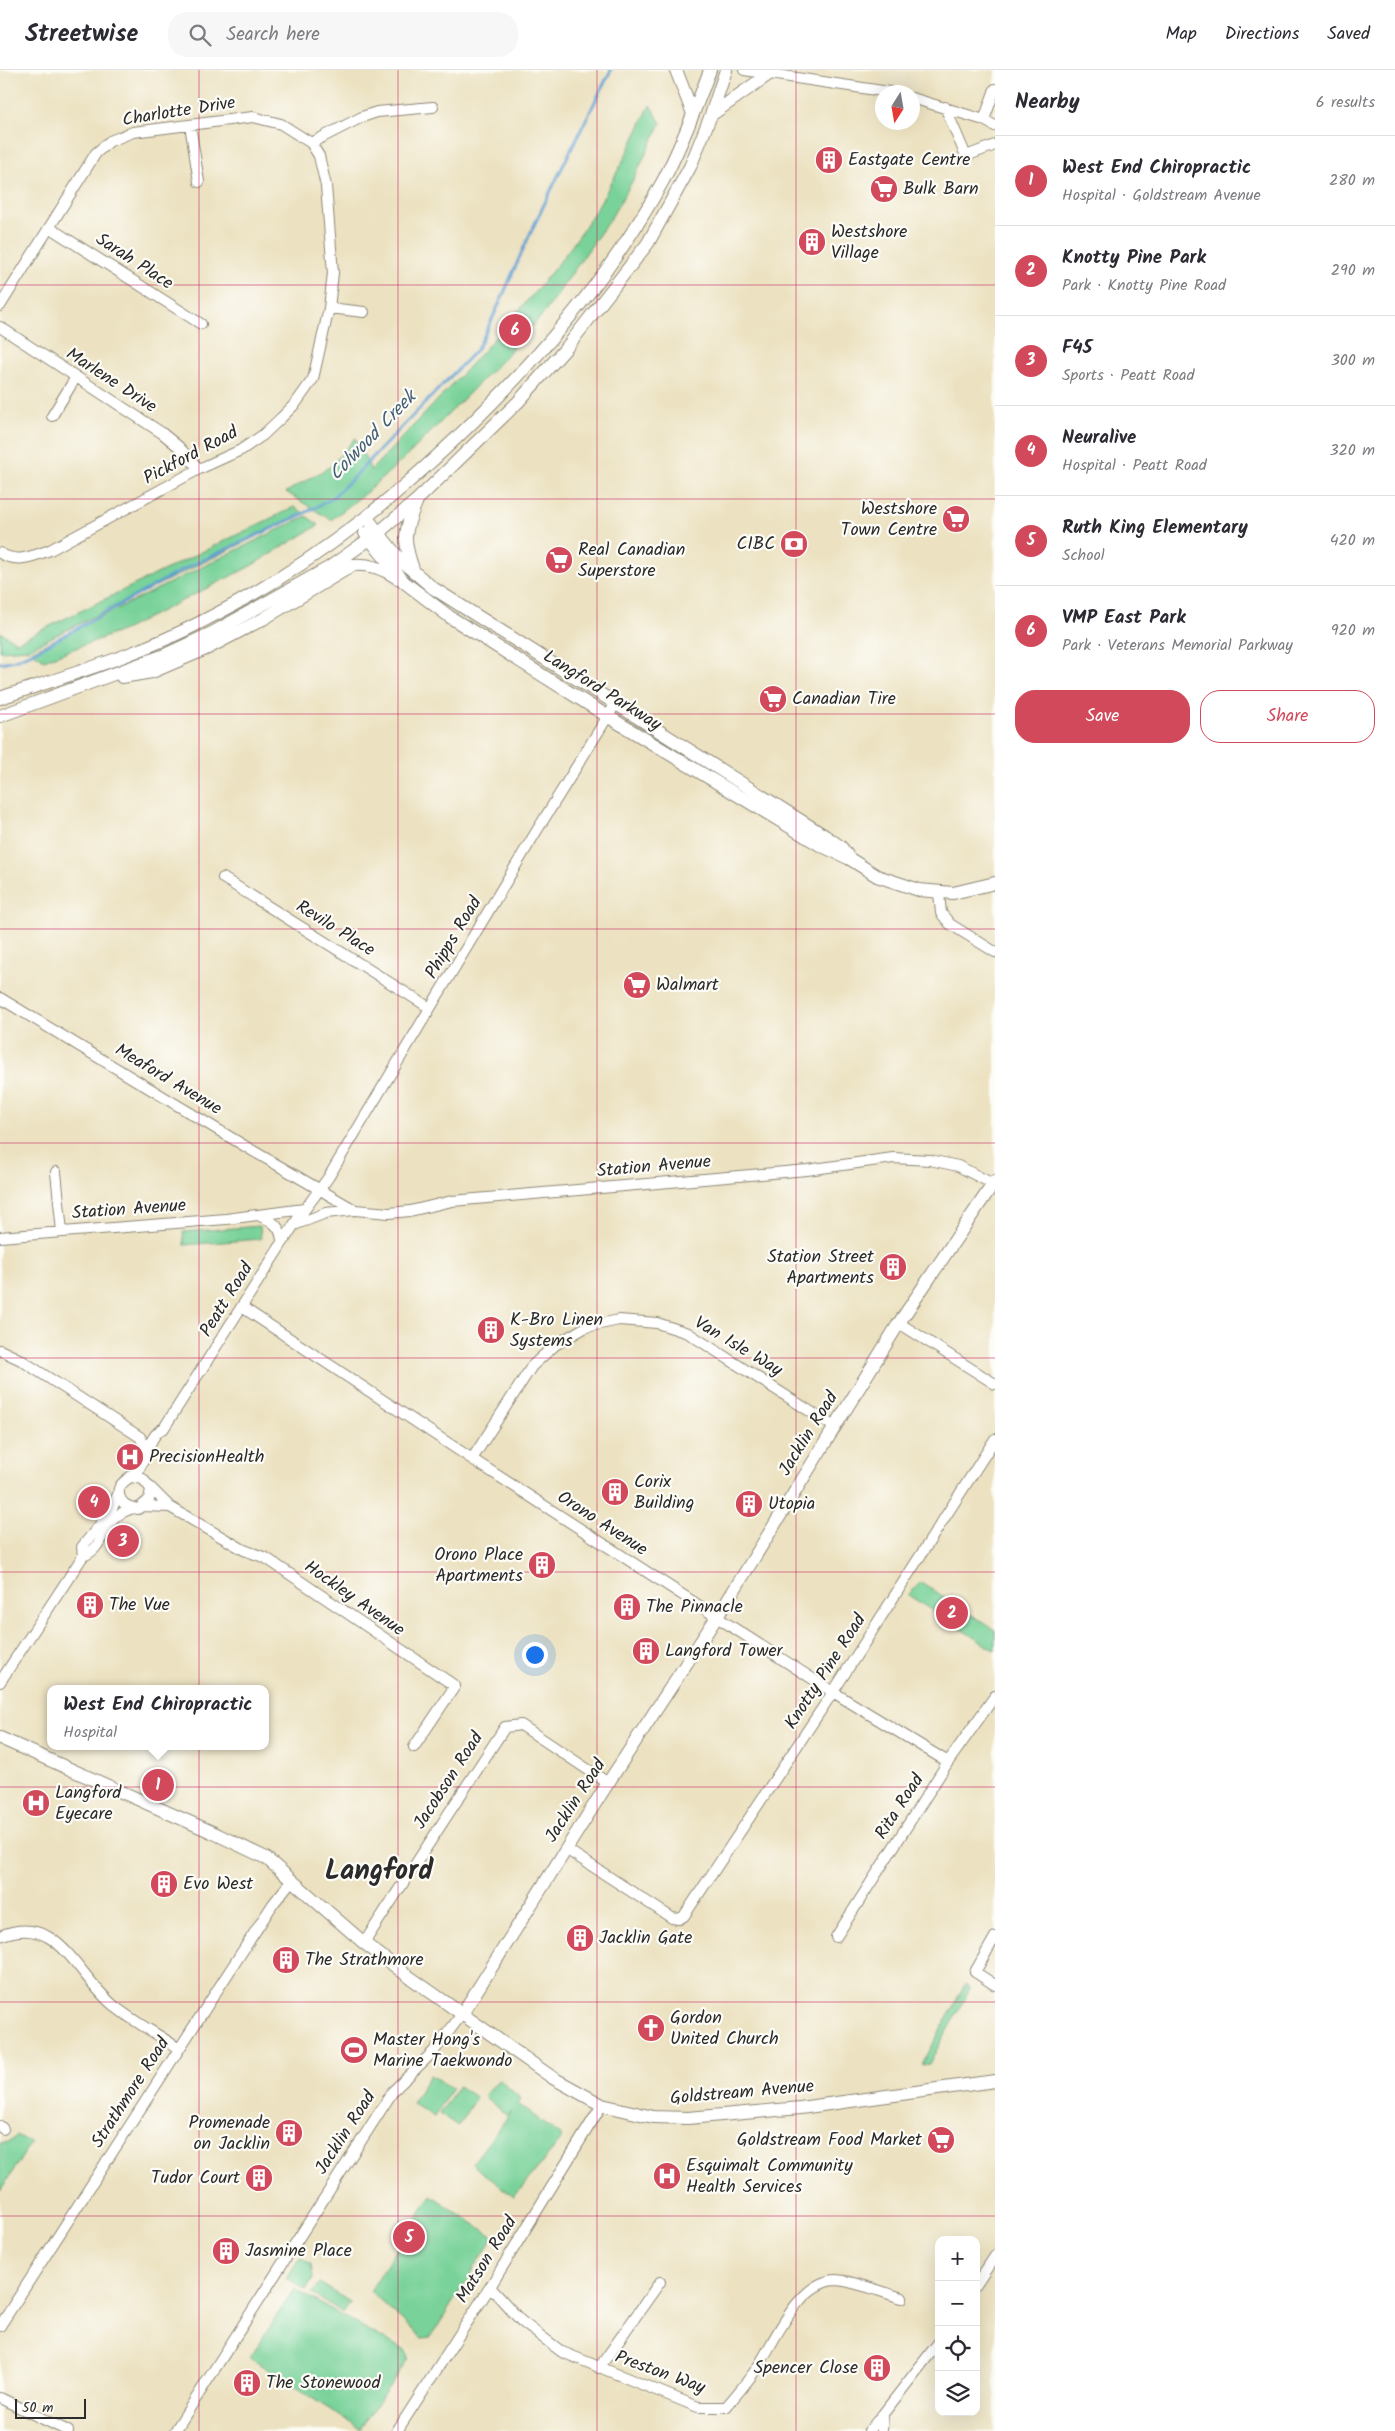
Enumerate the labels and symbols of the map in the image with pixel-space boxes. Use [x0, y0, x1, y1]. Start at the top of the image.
north arrow [875, 85, 920, 130]
street label: Charlotte Drive [120, 89, 238, 135]
building icon: Eastgate Centre [814, 145, 844, 175]
place label: Eastgate Centre [848, 146, 970, 175]
supermarket icon: Bulk Barn [869, 174, 899, 204]
place label: Bulk Barn [903, 175, 979, 204]
place label: Westshore Village [831, 218, 907, 268]
street label: Sarah Place [89, 226, 179, 298]
building icon: Westshore Village [797, 227, 827, 257]
pin: 6 [499, 311, 531, 349]
street label: Marlene Drive [60, 341, 162, 421]
water label: Colwood Creek [322, 382, 426, 488]
street label: Pickford Road [138, 418, 244, 493]
place label: Westshore Town Centre [841, 495, 937, 545]
supermarket icon: Westshore Town Centre [941, 504, 971, 534]
bank icon: CIBC [779, 529, 809, 559]
place label: CIBC [736, 530, 775, 559]
place label: Real Canadian Superstore [578, 536, 685, 586]
supermarket icon: Real Canadian Superstore [544, 545, 574, 575]
street label: Langford Parkway [537, 643, 667, 739]
supermarket icon: Canadian Tire [758, 684, 788, 714]
place label: Canadian Tire [792, 685, 896, 714]
street label: Phipps Road [418, 890, 491, 985]
street label: Revilo Place [290, 893, 380, 965]
supermarket icon: Walmart [622, 970, 652, 1000]
place label: Walmart [656, 971, 720, 1000]
street label: Meaford Avenue [109, 1036, 227, 1124]
street label: Station Avenue [596, 1148, 712, 1186]
street label: Station Avenue [71, 1192, 187, 1228]
place label: Station Street Apartments [767, 1243, 875, 1293]
building icon: Station Street Apartments [878, 1252, 908, 1282]
street label: Peatt Road [193, 1256, 262, 1343]
place label: K-Bro Linen Systems [510, 1306, 603, 1356]
street label: Van Isle Way [688, 1309, 788, 1385]
building icon: K-Bro Linen Systems [476, 1315, 506, 1345]
street label: Jacklin Road [772, 1385, 847, 1482]
hospital icon: PrecisionHealth [115, 1442, 145, 1472]
place label: PrecisionHealth [149, 1443, 264, 1472]
place label: Corix Building [634, 1468, 694, 1518]
building icon: Corix Building [600, 1477, 630, 1507]
pin: 4 [78, 1483, 110, 1521]
street label: Orono Avenue [551, 1484, 653, 1564]
building icon: Utopia [734, 1489, 764, 1519]
place label: Utopia [768, 1490, 815, 1519]
pin: 3 [107, 1522, 139, 1560]
place label: Orono Place Apartments [434, 1541, 523, 1591]
building icon: Orono Place Apartments [527, 1550, 557, 1580]
street label: Hockley Avenue [297, 1553, 411, 1645]
building icon: The Vue [75, 1590, 105, 1620]
place label: The Vue [109, 1591, 170, 1620]
building icon: The Pinnacle [612, 1592, 642, 1622]
place label: The Pinnacle [646, 1593, 743, 1622]
pin: 2 [936, 1594, 968, 1632]
street label: Knotty Pine Road [778, 1607, 875, 1736]
building icon: Langford Tower [631, 1636, 661, 1666]
place label: Langford Tower [665, 1637, 783, 1666]
your location [522, 1642, 548, 1668]
street label: Jacobson Road [407, 1726, 492, 1836]
street label: Jacklin Road [538, 1752, 615, 1849]
pin: 1 [142, 1766, 174, 1804]
street label: Rita Road [868, 1767, 933, 1846]
place label: Langford Eyecare [55, 1779, 122, 1829]
hospital icon: Langford Eyecare [21, 1788, 51, 1818]
district label: Langford [325, 1849, 434, 1894]
building icon: Evo West [149, 1869, 179, 1899]
place label: Evo West [183, 1870, 254, 1899]
building icon: Jacklin Gate [565, 1923, 595, 1953]
place label: Jacklin Gate [599, 1924, 692, 1953]
building icon: The Strathmore [271, 1945, 301, 1975]
place label: The Strathmore [305, 1946, 424, 1975]
place label: Gordon United Church [670, 2004, 779, 2054]
church icon: Gordon United Church [636, 2013, 666, 2043]
place label: Master Hong's Marine Taekwondo [373, 2026, 512, 2076]
street label: Strathmore Road [84, 2031, 178, 2154]
sports icon: Master Hong's Marine Taekwondo [339, 2035, 369, 2065]
street label: Goldstream Avenue [669, 2072, 815, 2114]
street label: Jacklin Road [308, 2084, 385, 2181]
place label: Promenade on Jacklin [189, 2109, 270, 2159]
building icon: Promenade on Jacklin [274, 2118, 304, 2148]
supermarket icon: Goldstream Food Market [926, 2125, 956, 2155]
place label: Goldstream Food Market [737, 2126, 923, 2155]
place label: Esquimalt Community Health Services [686, 2152, 853, 2202]
hospital icon: Esquimalt Community Health Services [652, 2161, 682, 2191]
building icon: Tudor Court [244, 2163, 274, 2193]
place label: Tudor Court [151, 2164, 241, 2193]
street label: Matson Road [449, 2210, 526, 2309]
pin: 5 [393, 2218, 425, 2256]
building icon: Jasmine Place [211, 2236, 241, 2266]
place label: Jasmine Place [245, 2237, 352, 2266]
street label: Preston Way [611, 2343, 710, 2403]
building icon: Spencer Close [862, 2353, 892, 2383]
place label: Spencer Close [754, 2354, 858, 2383]
building icon: The Stonewood [232, 2368, 262, 2398]
place label: The Stonewood [266, 2369, 381, 2398]
scale bar [15, 2396, 86, 2419]

